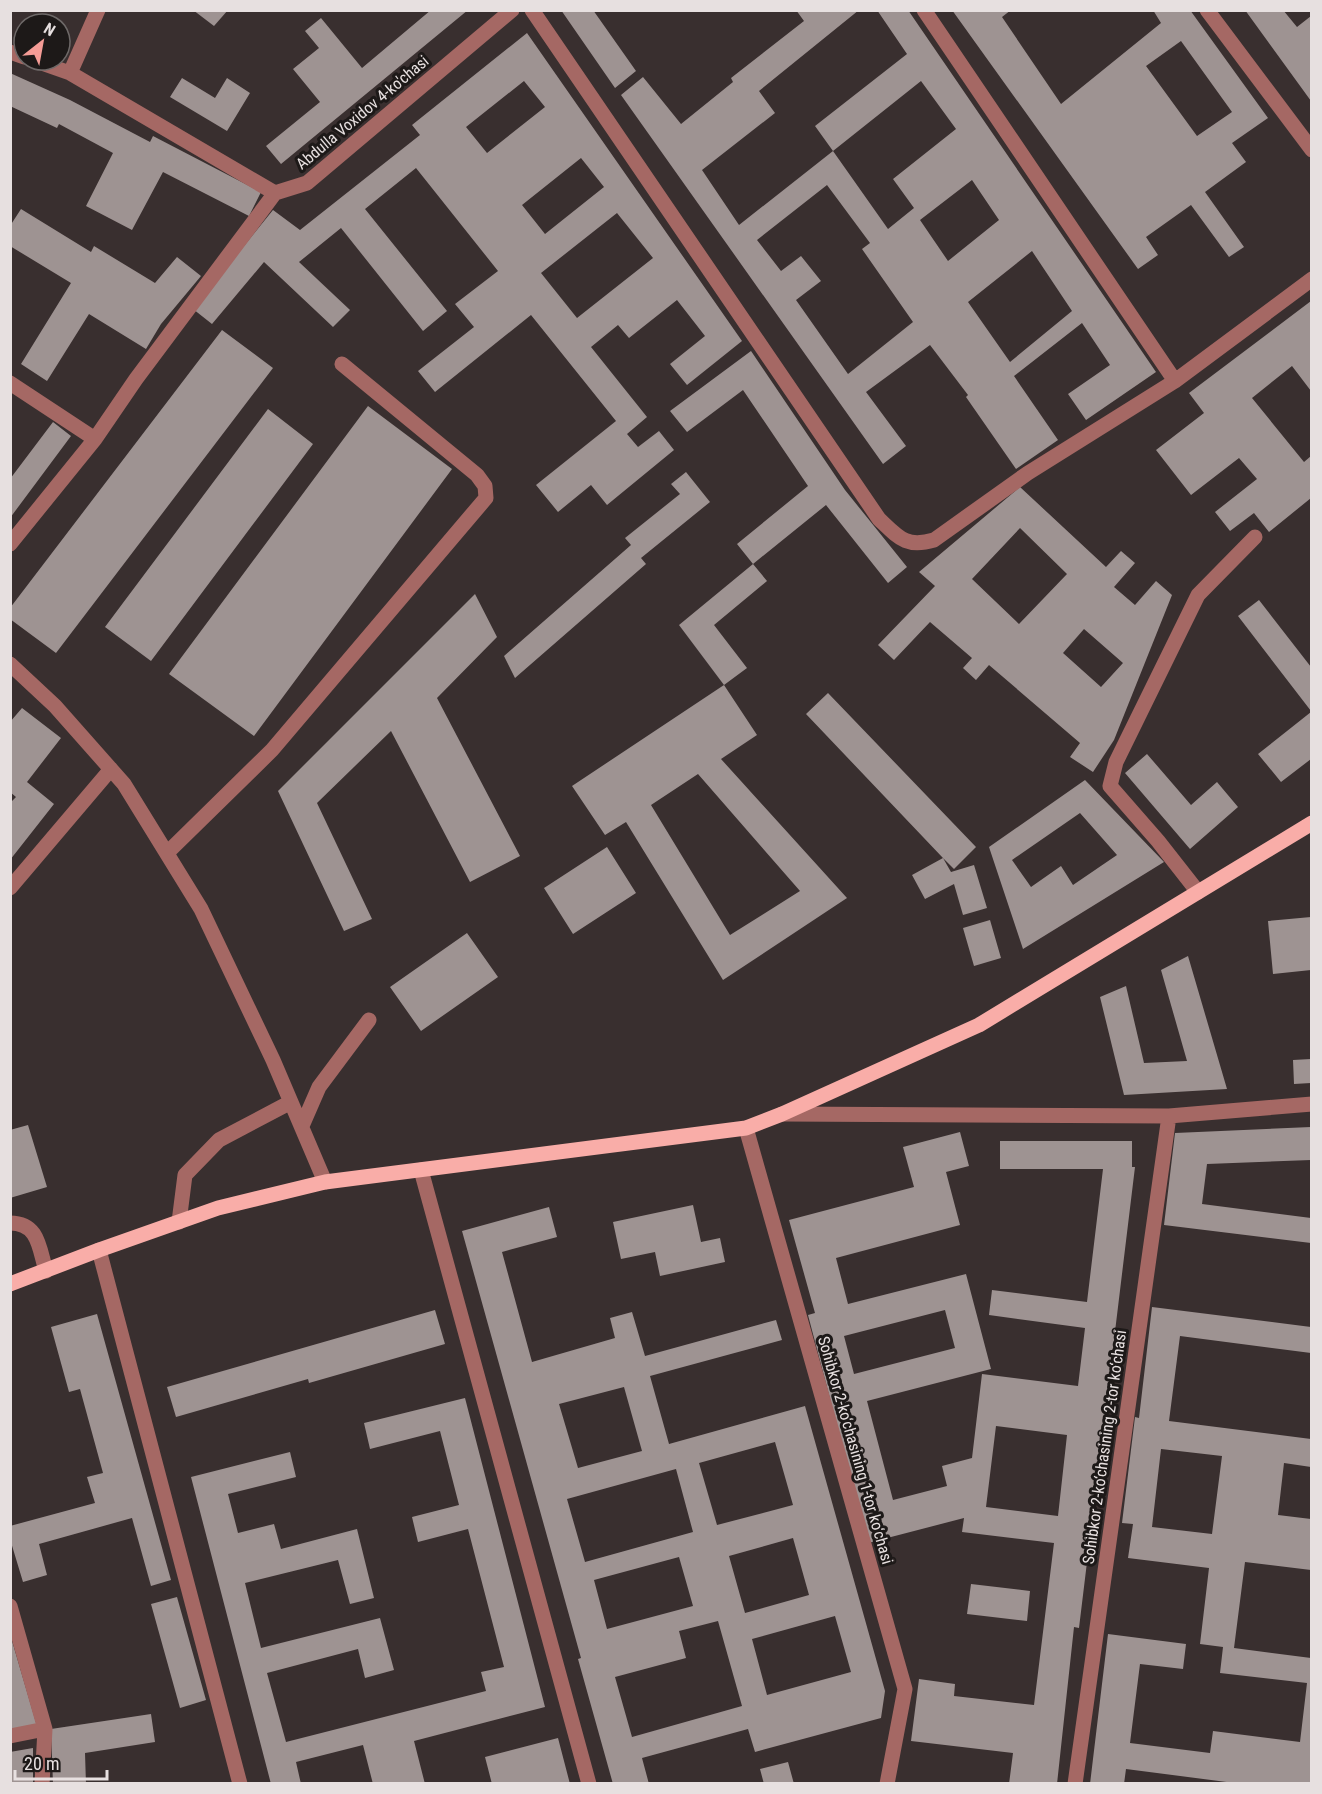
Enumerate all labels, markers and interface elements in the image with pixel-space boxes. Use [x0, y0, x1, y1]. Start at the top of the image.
north arrow [12, 12, 72, 72]
text: N [40, 19, 59, 40]
street label: Abdulla Voxidov 4-ko'chasi [292, 51, 432, 173]
street label: Sohibkor 2-ko‘chasining 2-tor ko‘chasi [1079, 1329, 1130, 1565]
street label: Sohibkor 2-ko‘chasining 1-tor ko‘chasi [814, 1334, 897, 1566]
scale bar [15, 1743, 106, 1781]
text: 20 m [24, 1753, 59, 1774]

